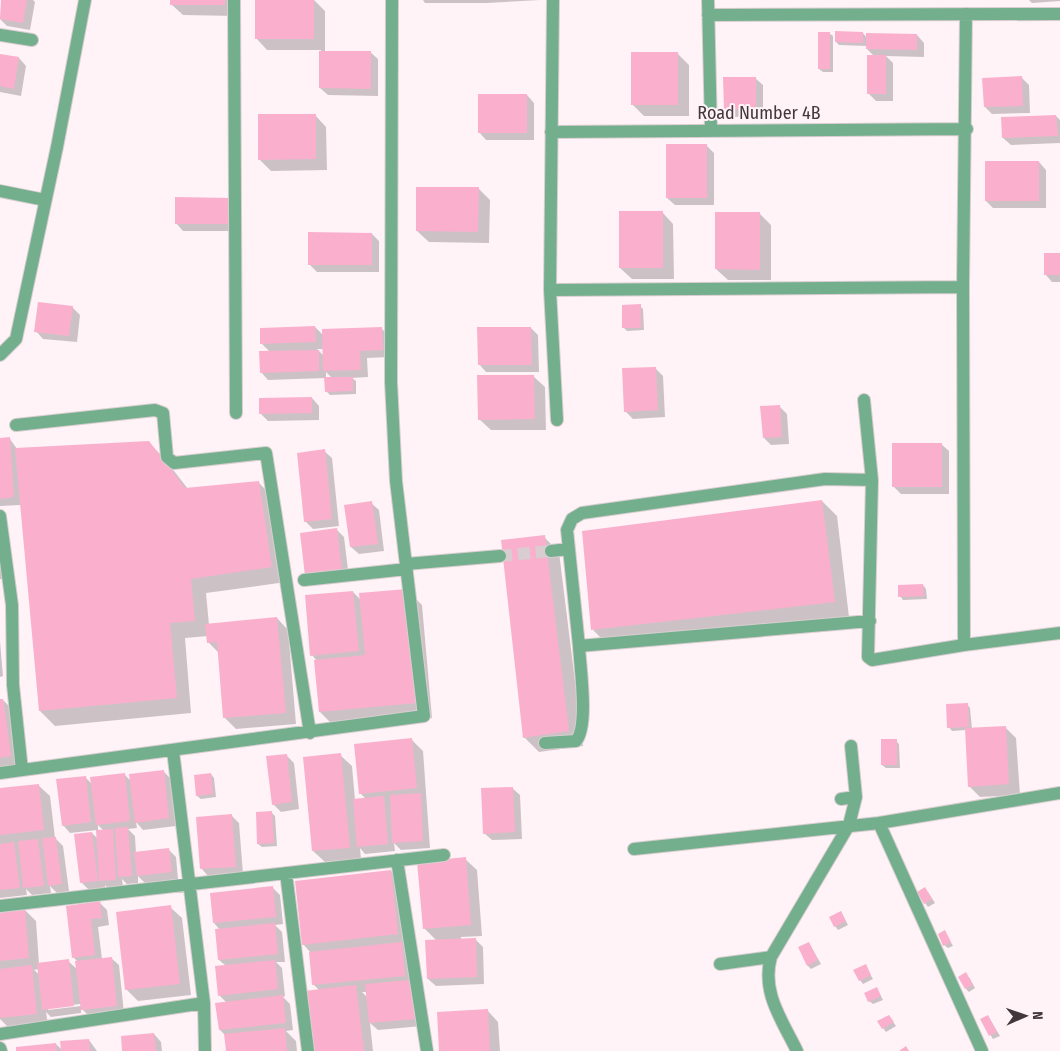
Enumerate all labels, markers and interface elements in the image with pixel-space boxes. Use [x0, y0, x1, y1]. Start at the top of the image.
street label: Road Number 4B [697, 102, 821, 124]
north arrow [1000, 991, 1050, 1041]
text: N [1029, 1011, 1046, 1020]

